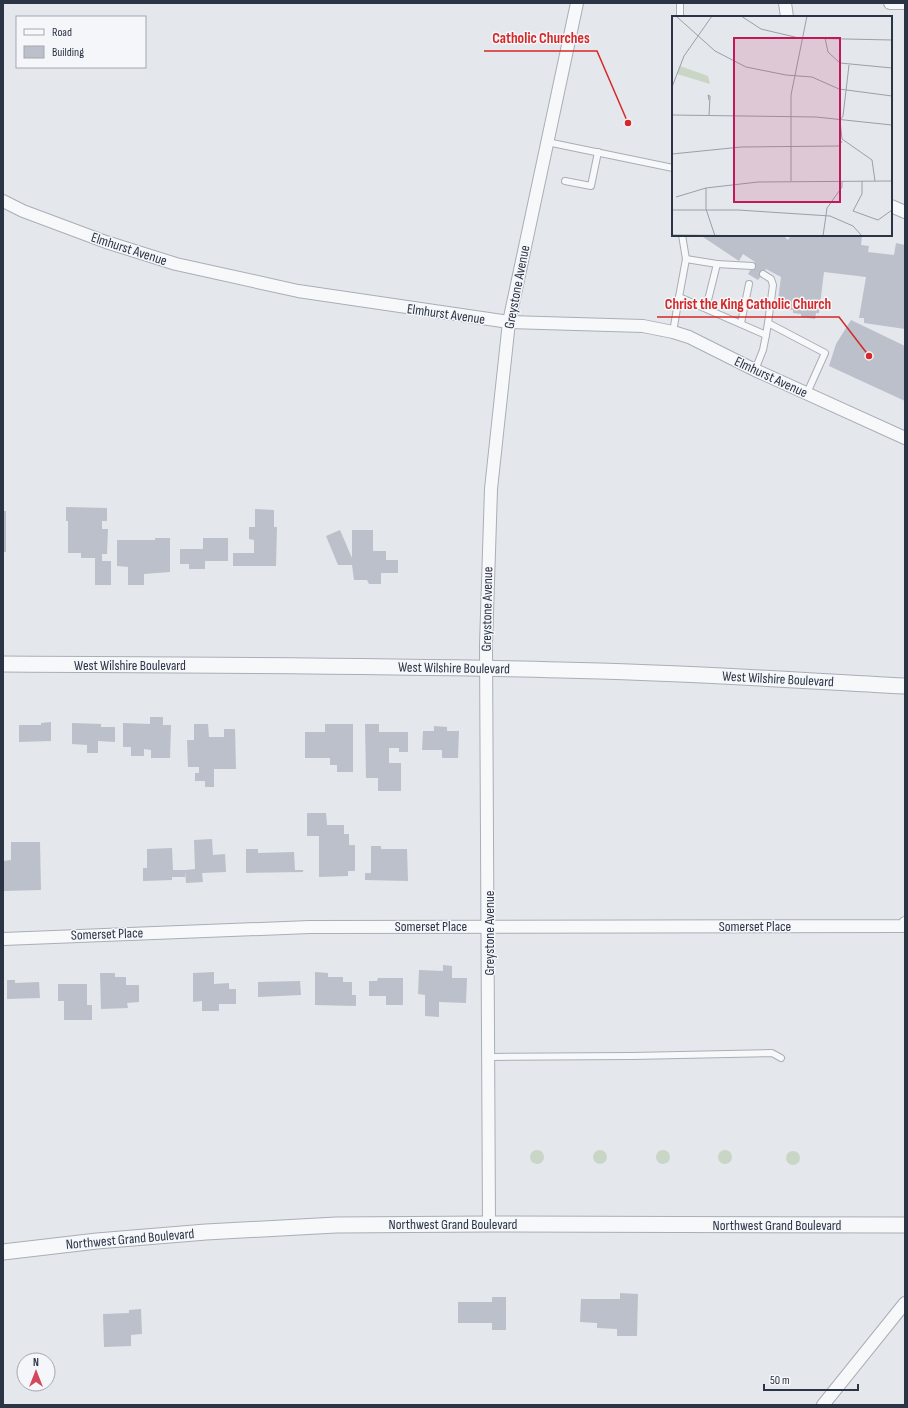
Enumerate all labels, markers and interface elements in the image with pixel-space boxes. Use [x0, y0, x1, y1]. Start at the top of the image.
legend [16, 16, 146, 68]
inset map [672, 16, 892, 236]
callout: Catholic Churches [484, 24, 597, 51]
text: Road [52, 25, 72, 40]
text: Catholic Churches [492, 29, 590, 48]
text: Building [52, 45, 84, 60]
street label: Elmhurst Avenue [89, 229, 169, 269]
street label: Greystone Avenue [501, 244, 533, 330]
callout: Christ the King Catholic Church [657, 290, 839, 317]
text: Christ the King Catholic Church [665, 295, 831, 314]
street label: Elmhurst Avenue [406, 300, 486, 328]
street label: Elmhurst Avenue [732, 353, 810, 401]
street label: Greystone Avenue [478, 566, 496, 652]
street label: West Wilshire Boulevard [74, 657, 186, 674]
street label: West Wilshire Boulevard [398, 659, 510, 677]
street label: West Wilshire Boulevard [722, 668, 834, 690]
street label: Greystone Avenue [481, 891, 498, 975]
street label: Somerset Place [395, 918, 467, 935]
street label: Somerset Place [719, 918, 791, 935]
street label: Somerset Place [71, 924, 143, 944]
street label: Northwest Grand Boulevard [389, 1216, 518, 1233]
street label: Northwest Grand Boulevard [713, 1217, 842, 1234]
street label: Northwest Grand Boulevard [65, 1225, 195, 1253]
north arrow [16, 1352, 56, 1392]
text: N [33, 1356, 39, 1369]
scale bar [764, 1366, 858, 1392]
text: 50 m [770, 1373, 790, 1388]

